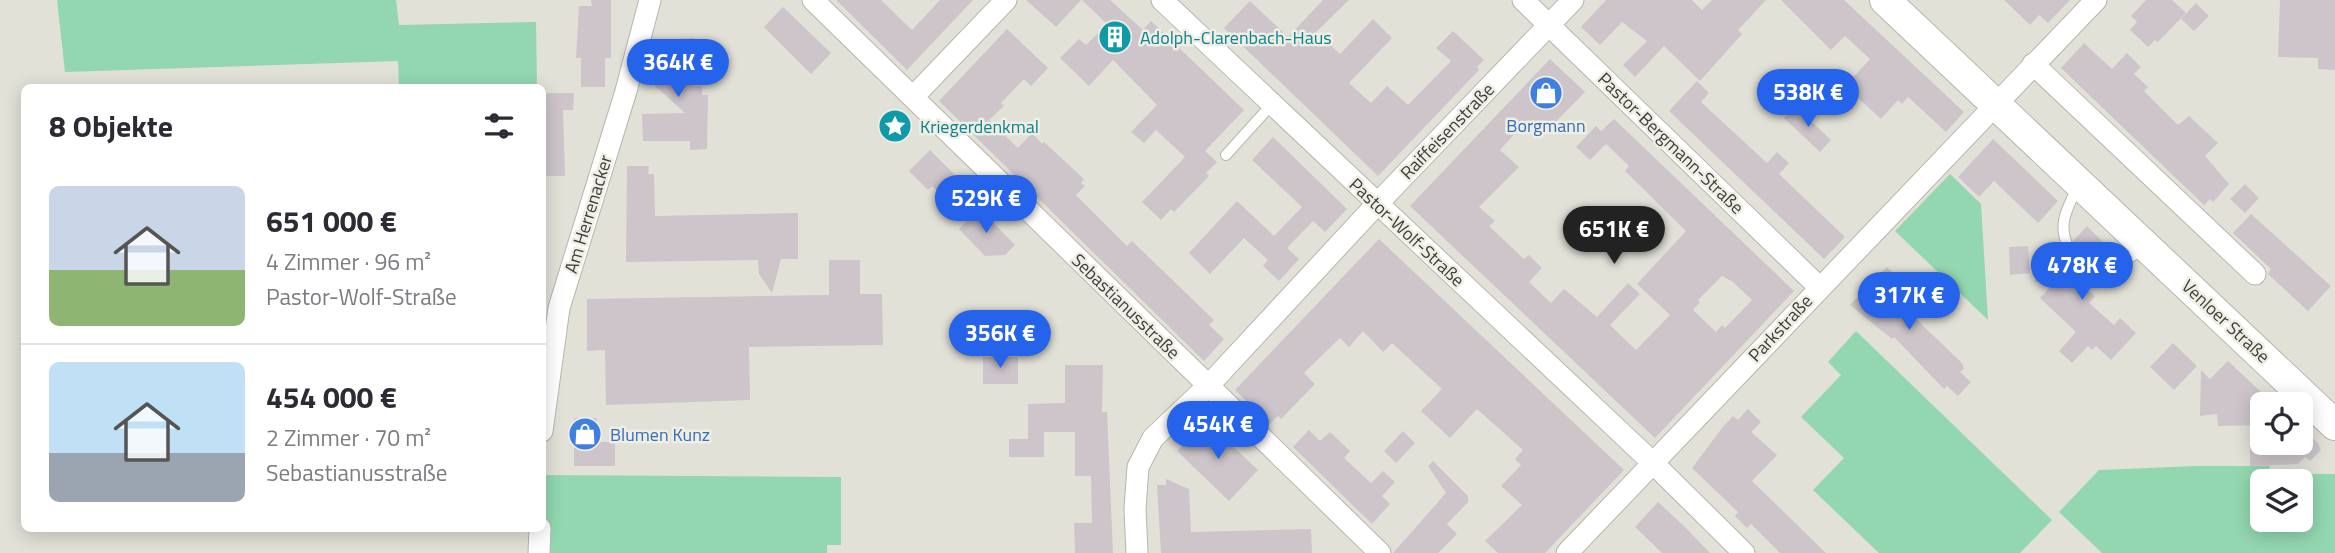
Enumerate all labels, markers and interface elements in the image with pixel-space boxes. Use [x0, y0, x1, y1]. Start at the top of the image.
building icon: Adolph-Clarenbach-Haus [1096, 18, 1134, 56]
place label: Adolph-Clarenbach-Haus [1140, 24, 1332, 51]
pin: 364K € [621, 40, 735, 99]
text: 364K € [643, 44, 713, 79]
street label: Pastor-Bergmann-Straße [1592, 66, 1750, 220]
pin: 538K € [1751, 69, 1865, 129]
shop icon: Borgmann [1527, 74, 1565, 112]
text: 538K € [1773, 74, 1843, 109]
street label: Raiffeisenstraße [1394, 77, 1500, 185]
text: 8 Objekte [49, 103, 173, 149]
icon: filters [480, 107, 518, 145]
place icon: Kriegerdenkmal [876, 107, 914, 145]
place label: Borgmann [1506, 112, 1586, 139]
place label: Kriegerdenkmal [920, 113, 1039, 140]
street label: Am Herrenacker [557, 151, 619, 277]
street label: Pastor-Wolf-Straße [1343, 171, 1471, 293]
pin: 529K € [929, 176, 1043, 235]
text: 529K € [951, 180, 1021, 215]
text: 651 000 € [266, 198, 397, 244]
pin: 651K € [1557, 206, 1671, 266]
text: 651K € [1579, 211, 1649, 246]
icon: home [105, 214, 189, 298]
pin: 478K € [2025, 243, 2139, 302]
text: 4 Zimmer · 96 m² [266, 244, 431, 279]
street label: Sebastianusstraße [1066, 247, 1186, 365]
text: 478K € [2047, 247, 2117, 282]
pin: 317K € [1852, 272, 1966, 332]
street label: Venloer Straße [2176, 273, 2276, 369]
text: 317K € [1874, 277, 1944, 312]
text: Pastor-Wolf-Straße [266, 279, 457, 314]
street label: Parkstraße [1742, 288, 1818, 368]
pin: 356K € [943, 310, 1057, 370]
text: 356K € [965, 315, 1035, 350]
text: 454 000 € [266, 374, 397, 420]
icon: home [105, 390, 189, 474]
map controls [2250, 392, 2313, 532]
button: locate [2250, 392, 2313, 455]
pin: 454K € [1161, 402, 1275, 461]
text: 454K € [1183, 406, 1253, 441]
shop icon: Blumen Kunz [566, 415, 604, 453]
text: 2 Zimmer · 70 m² [266, 420, 431, 455]
place label: Blumen Kunz [610, 421, 710, 448]
text: Sebastianusstraße [266, 455, 447, 490]
button: layers [2250, 469, 2313, 532]

